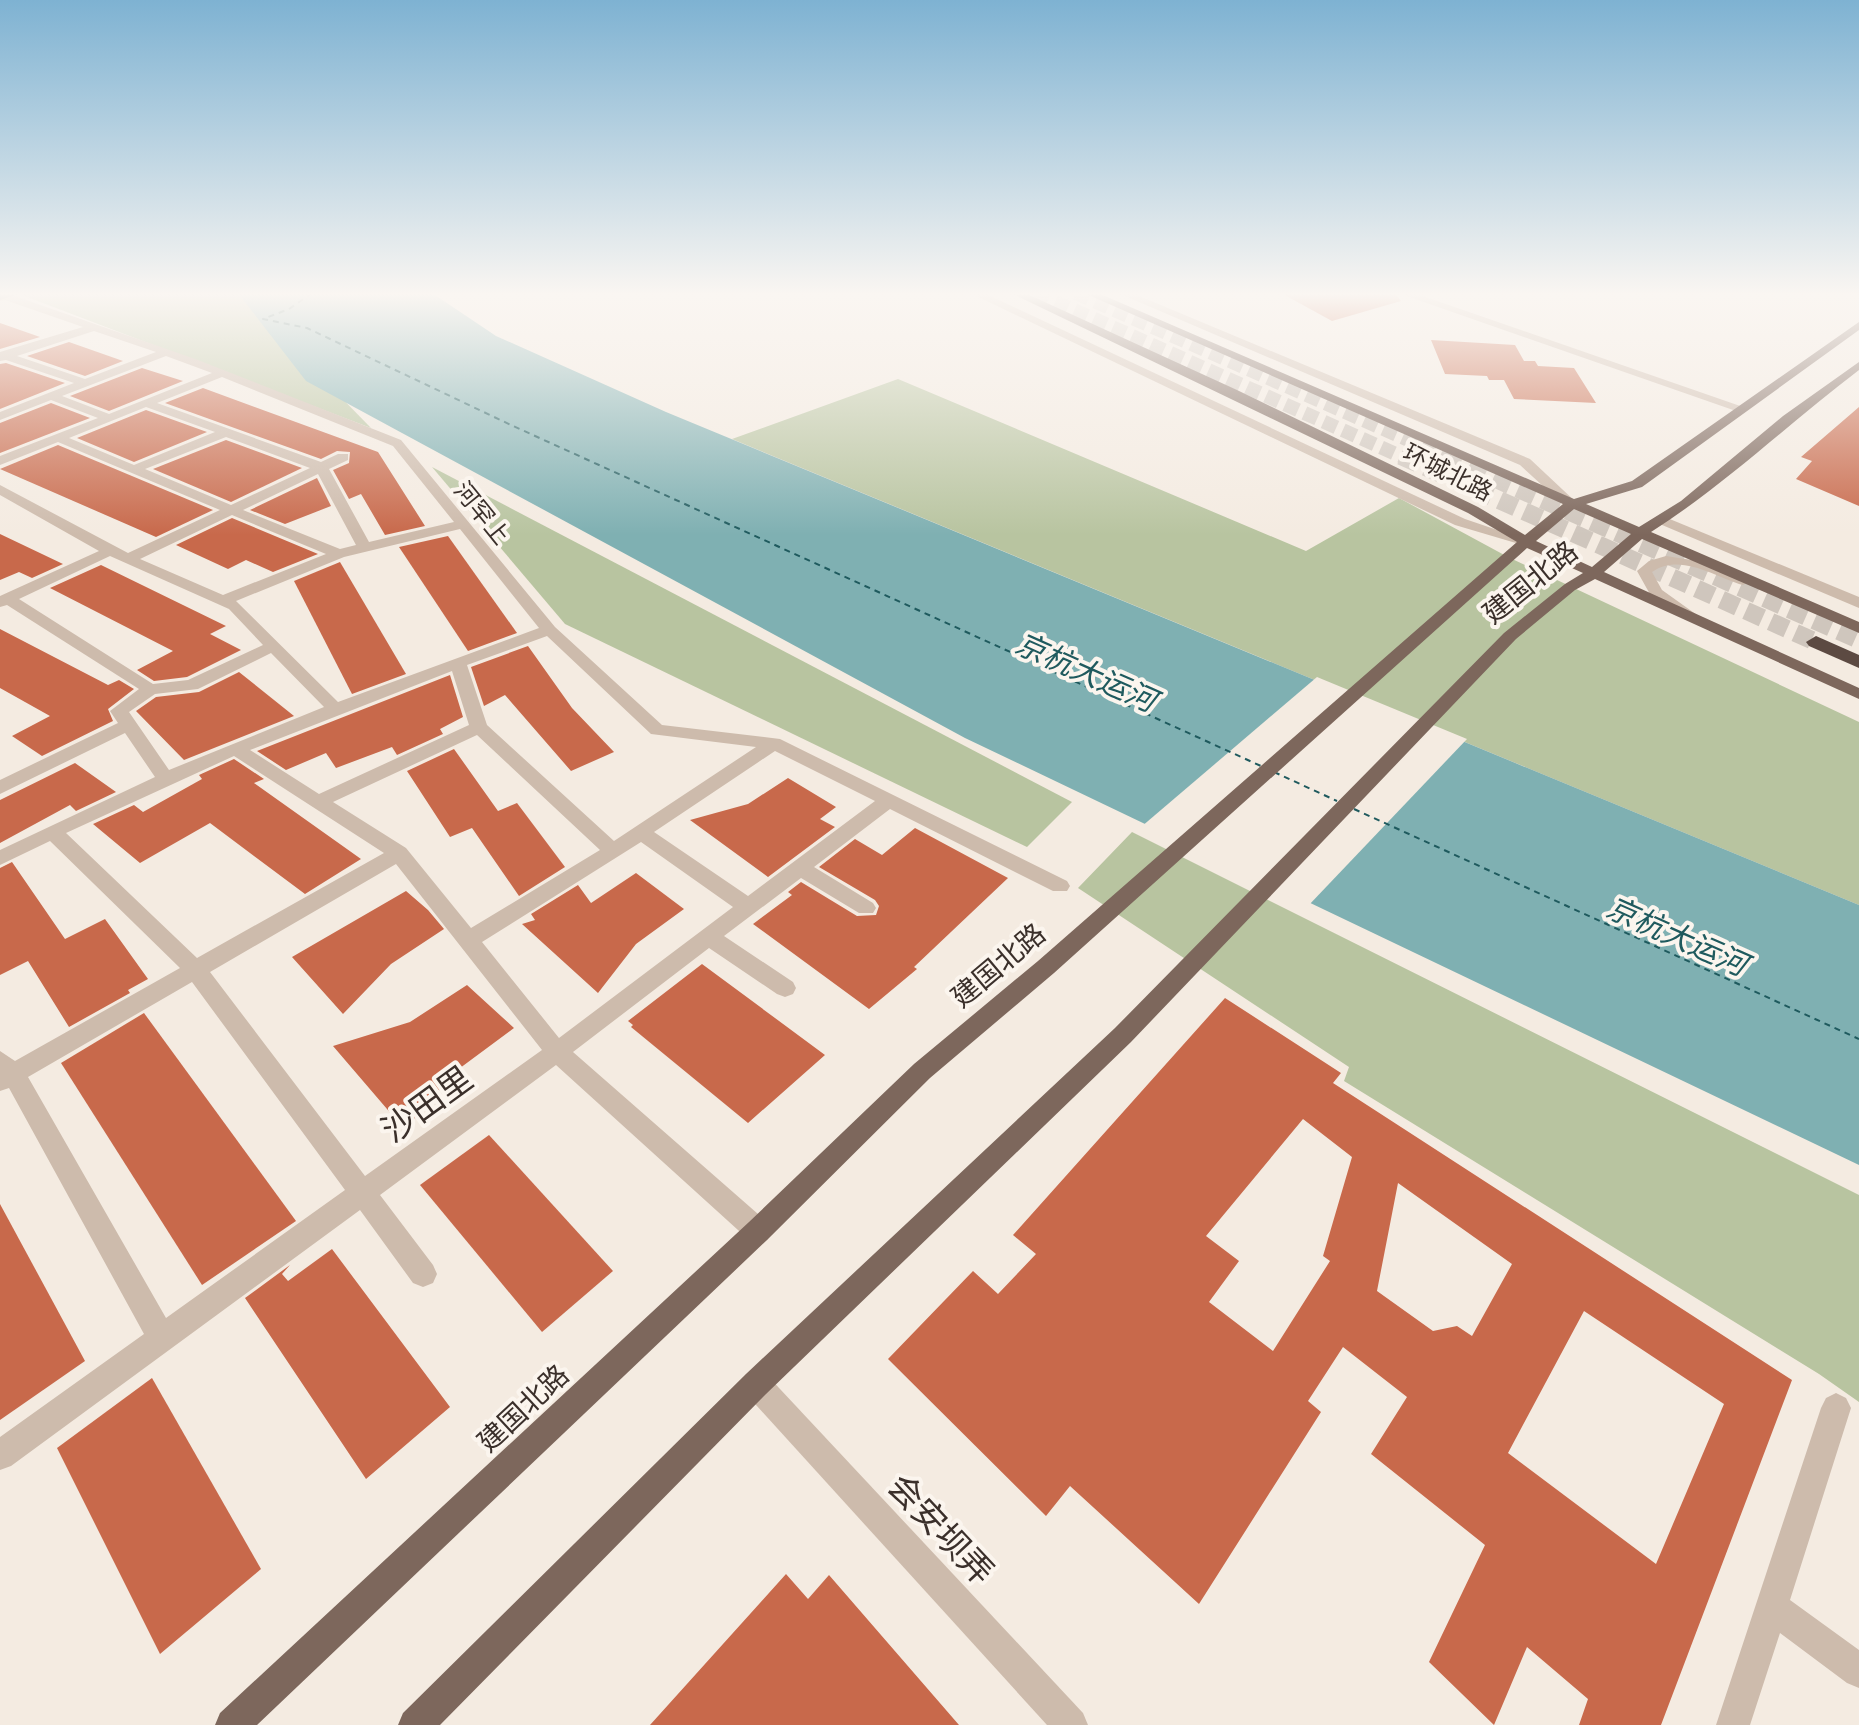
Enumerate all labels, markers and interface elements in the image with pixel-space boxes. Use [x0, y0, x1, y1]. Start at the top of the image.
street label: 环城北路 [1399, 437, 1497, 507]
street label: 河罕上 [448, 476, 516, 550]
street label: 建国北路 [1476, 534, 1584, 630]
water label: 京杭大运河 [1010, 625, 1167, 721]
water label: 京杭大运河 [1601, 889, 1758, 985]
street label: 建国北路 [944, 916, 1052, 1014]
street label: 沙田里 [373, 1057, 481, 1151]
street label: 建国北路 [470, 1357, 576, 1459]
street label: 会安坝弄 [879, 1465, 1003, 1593]

